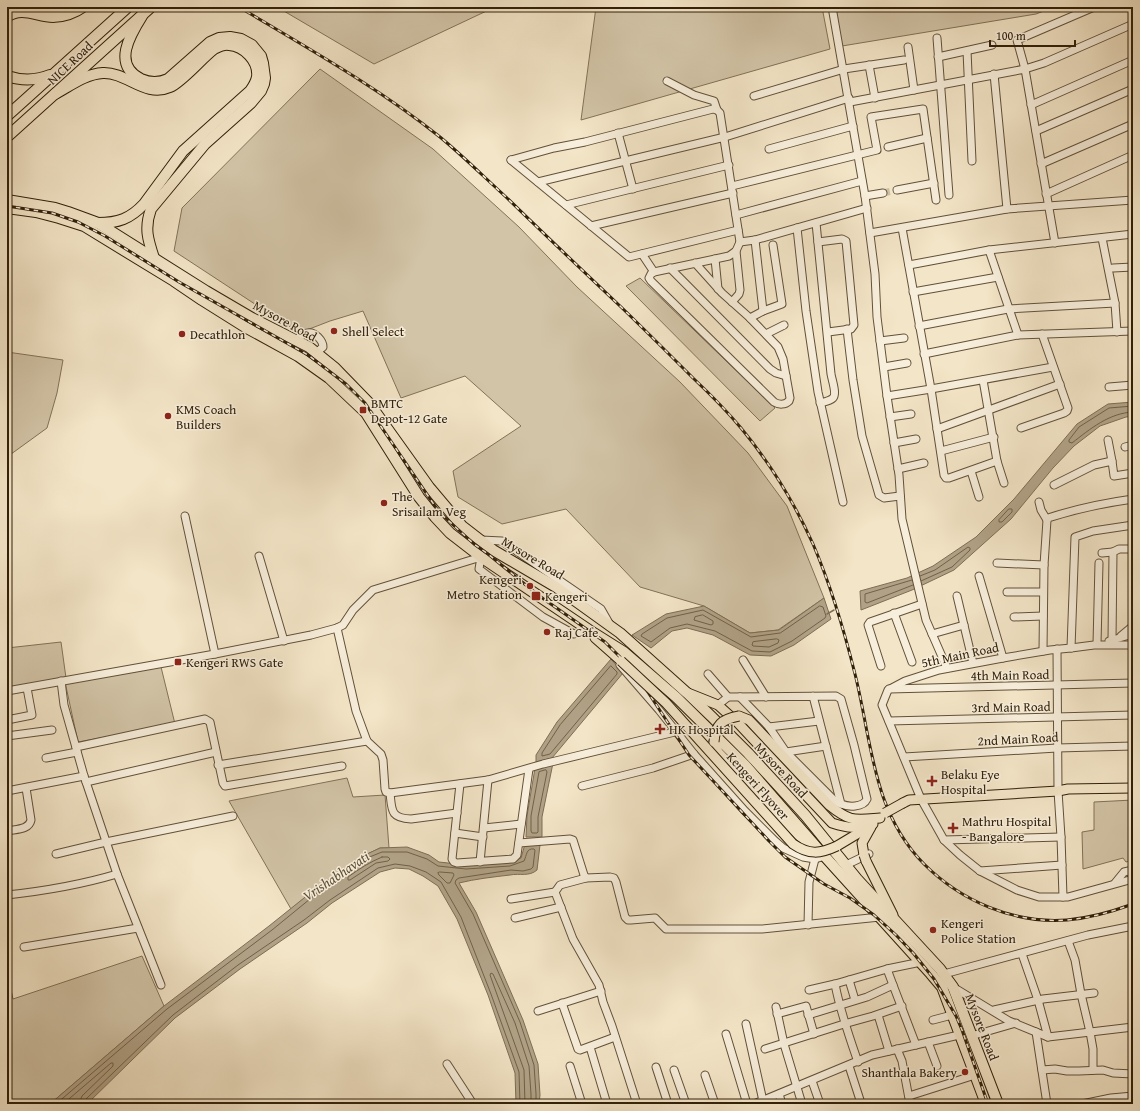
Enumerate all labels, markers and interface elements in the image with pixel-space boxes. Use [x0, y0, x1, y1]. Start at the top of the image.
scale bar [990, 22, 1075, 48]
text: 100 m [996, 27, 1026, 44]
street label: NICE Road [43, 37, 97, 89]
street label: Mysore Road [250, 296, 320, 346]
place label: Shell Select [342, 322, 405, 341]
place label: Decathlon [190, 325, 246, 344]
marker: Shell Select [329, 326, 339, 336]
marker: Decathlon [177, 329, 187, 339]
place label: BMTC Depot-12 Gate [371, 394, 448, 428]
place label: KMS Coach Builders [176, 400, 237, 434]
marker: BMTC Depot-12 Gate [358, 405, 368, 415]
marker: KMS Coach Builders [163, 411, 173, 421]
place label: The Srisailam Veg [392, 487, 466, 521]
marker: The Srisailam Veg [379, 498, 389, 508]
street label: Mysore Road [498, 532, 568, 584]
place label: Kengeri Metro Station [447, 570, 523, 604]
marker: Kengeri Metro Station [525, 581, 535, 591]
place label: Kengeri [545, 587, 588, 606]
marker: Kengeri [530, 590, 542, 602]
place label: Raj Cafe [555, 623, 598, 642]
marker: Raj Cafe [542, 627, 552, 637]
street label: 5th Main Road [919, 638, 1001, 672]
place label: Kengeri RWS Gate [186, 653, 283, 672]
marker: Kengeri RWS Gate [173, 657, 183, 667]
street label: 4th Main Road [970, 665, 1050, 685]
street label: 3rd Main Road [971, 697, 1051, 717]
place label: HK Hospital [669, 720, 734, 739]
marker: HK Hospital [654, 723, 666, 735]
street label: 2nd Main Road [977, 727, 1059, 751]
street label: Mysore Road [750, 738, 812, 802]
street label: Kengeri Flyover [722, 748, 794, 825]
place label: Belaku Eye Hospital [941, 765, 1000, 799]
marker: Belaku Eye Hospital [926, 775, 938, 787]
place label: Mathru Hospital - Bangalore [962, 812, 1052, 846]
marker: Mathru Hospital - Bangalore [947, 822, 959, 834]
water label: Vrishabhavati [299, 846, 374, 906]
place label: Kengeri Police Station [941, 914, 1017, 948]
marker: Kengeri Police Station [928, 925, 938, 935]
street label: Mysore Road [961, 991, 1003, 1063]
place label: Shanthala Bakery [861, 1063, 958, 1082]
marker: Shanthala Bakery [960, 1067, 970, 1077]

